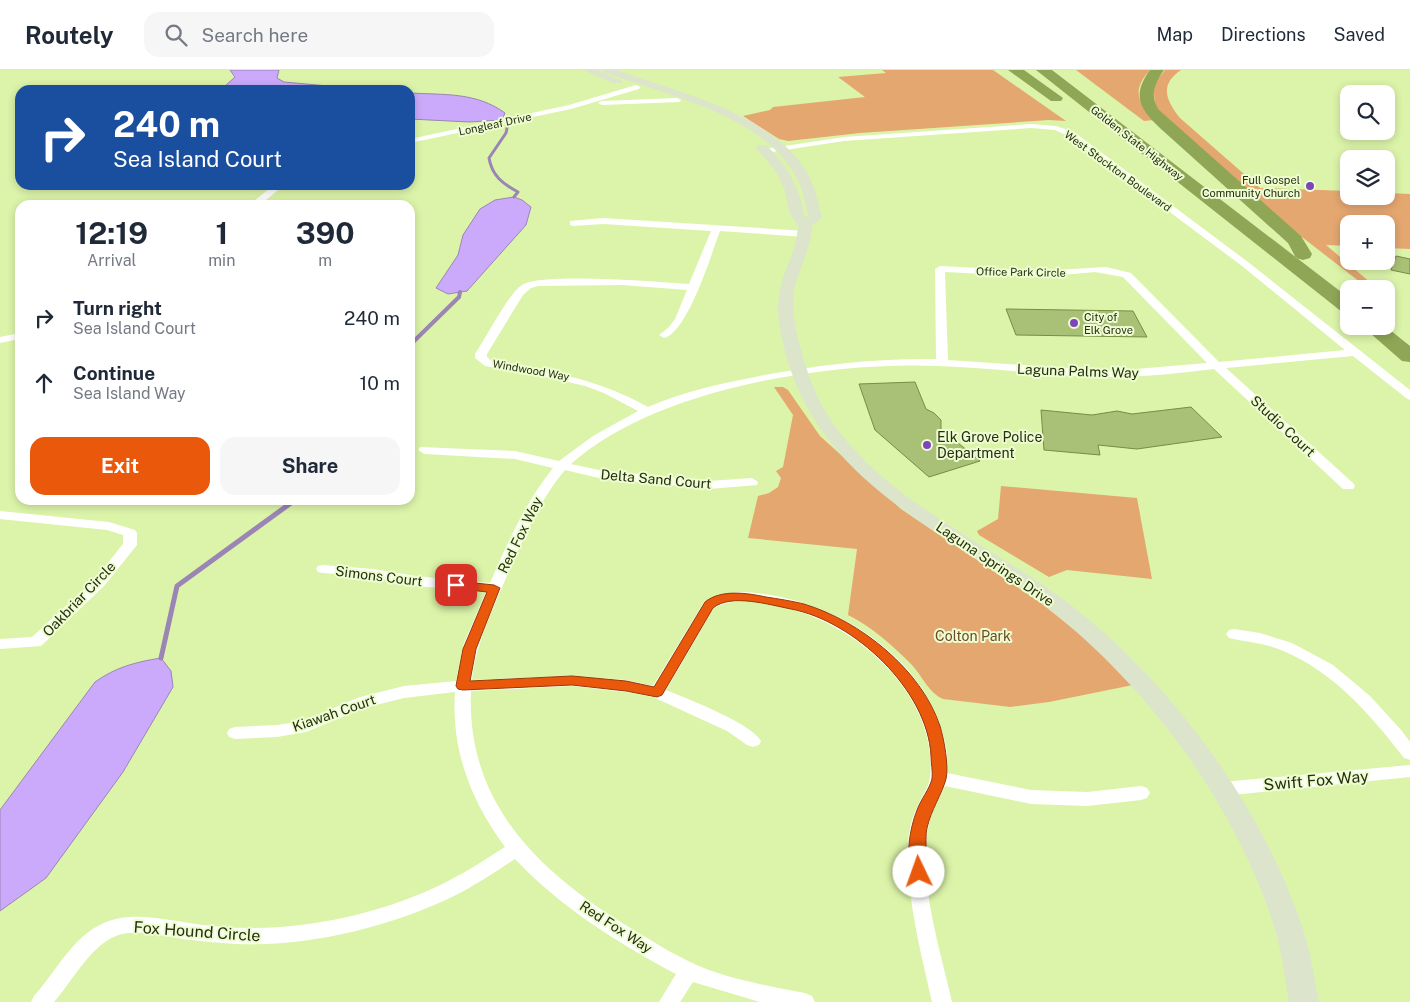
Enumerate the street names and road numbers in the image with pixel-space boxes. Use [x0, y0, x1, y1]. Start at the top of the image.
street label: Golden State Highway [1088, 103, 1186, 183]
street label: Longleaf Drive [458, 110, 532, 138]
street label: West Stockton Boulevard [1062, 128, 1174, 214]
street label: Office Park Circle [976, 265, 1066, 279]
street label: Windwood Way [492, 357, 570, 383]
street label: Laguna Palms Way [1017, 361, 1140, 381]
street label: Studio Court [1247, 392, 1319, 460]
street label: Delta Sand Court [600, 466, 712, 492]
street label: Red Fox Way [495, 494, 546, 576]
street label: Laguna Springs Drive [933, 519, 1057, 609]
street label: Oakbriar Circle [39, 558, 119, 640]
street label: Simons Court [334, 563, 424, 589]
street label: Kiawah Court [290, 691, 378, 735]
street label: Swift Fox Way [1263, 766, 1370, 795]
street label: Red Fox Way [577, 898, 656, 957]
street label: Fox Hound Circle [133, 918, 261, 945]

